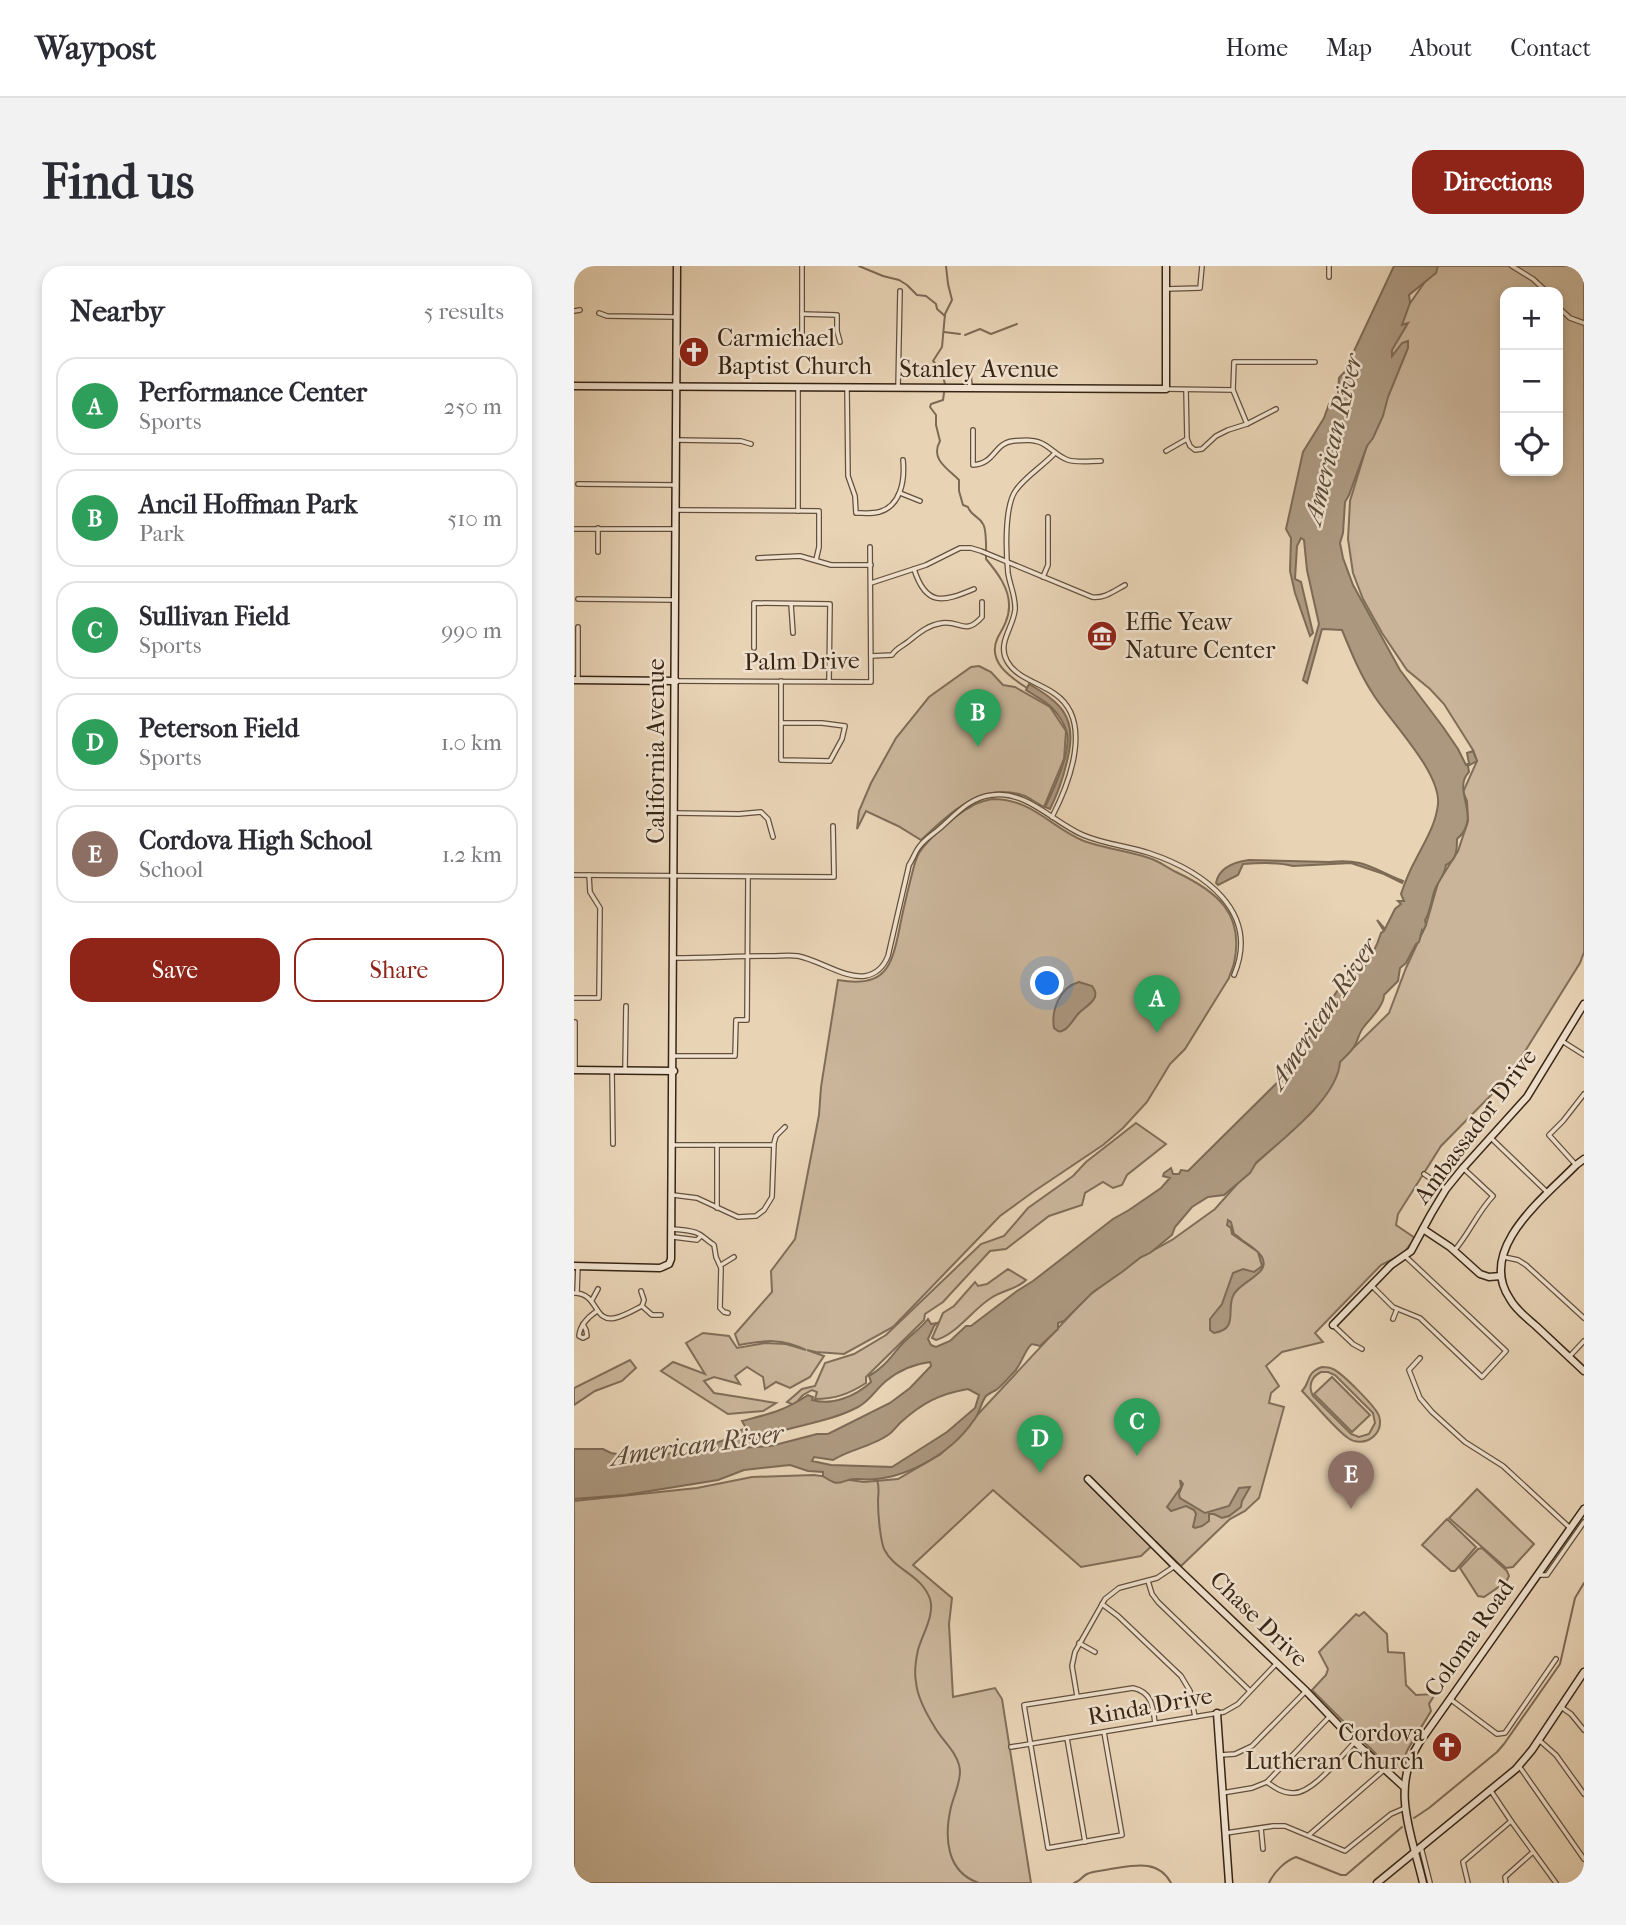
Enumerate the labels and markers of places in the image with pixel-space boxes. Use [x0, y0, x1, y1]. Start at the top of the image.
place label: Carmichael Baptist Church [717, 324, 872, 380]
church icon: Carmichael Baptist Church [677, 335, 711, 369]
place label: Effie Yeaw Nature Center [1125, 608, 1276, 664]
museum icon: Effie Yeaw Nature Center [1085, 619, 1119, 653]
pin: B [955, 689, 1001, 747]
pin: A [1134, 975, 1180, 1033]
pin: C [1114, 1398, 1160, 1456]
pin: D [1017, 1415, 1063, 1473]
pin: E [1328, 1451, 1374, 1509]
place label: Cordova Lutheran Church [1245, 1719, 1425, 1775]
church icon: Cordova Lutheran Church [1430, 1730, 1464, 1764]

